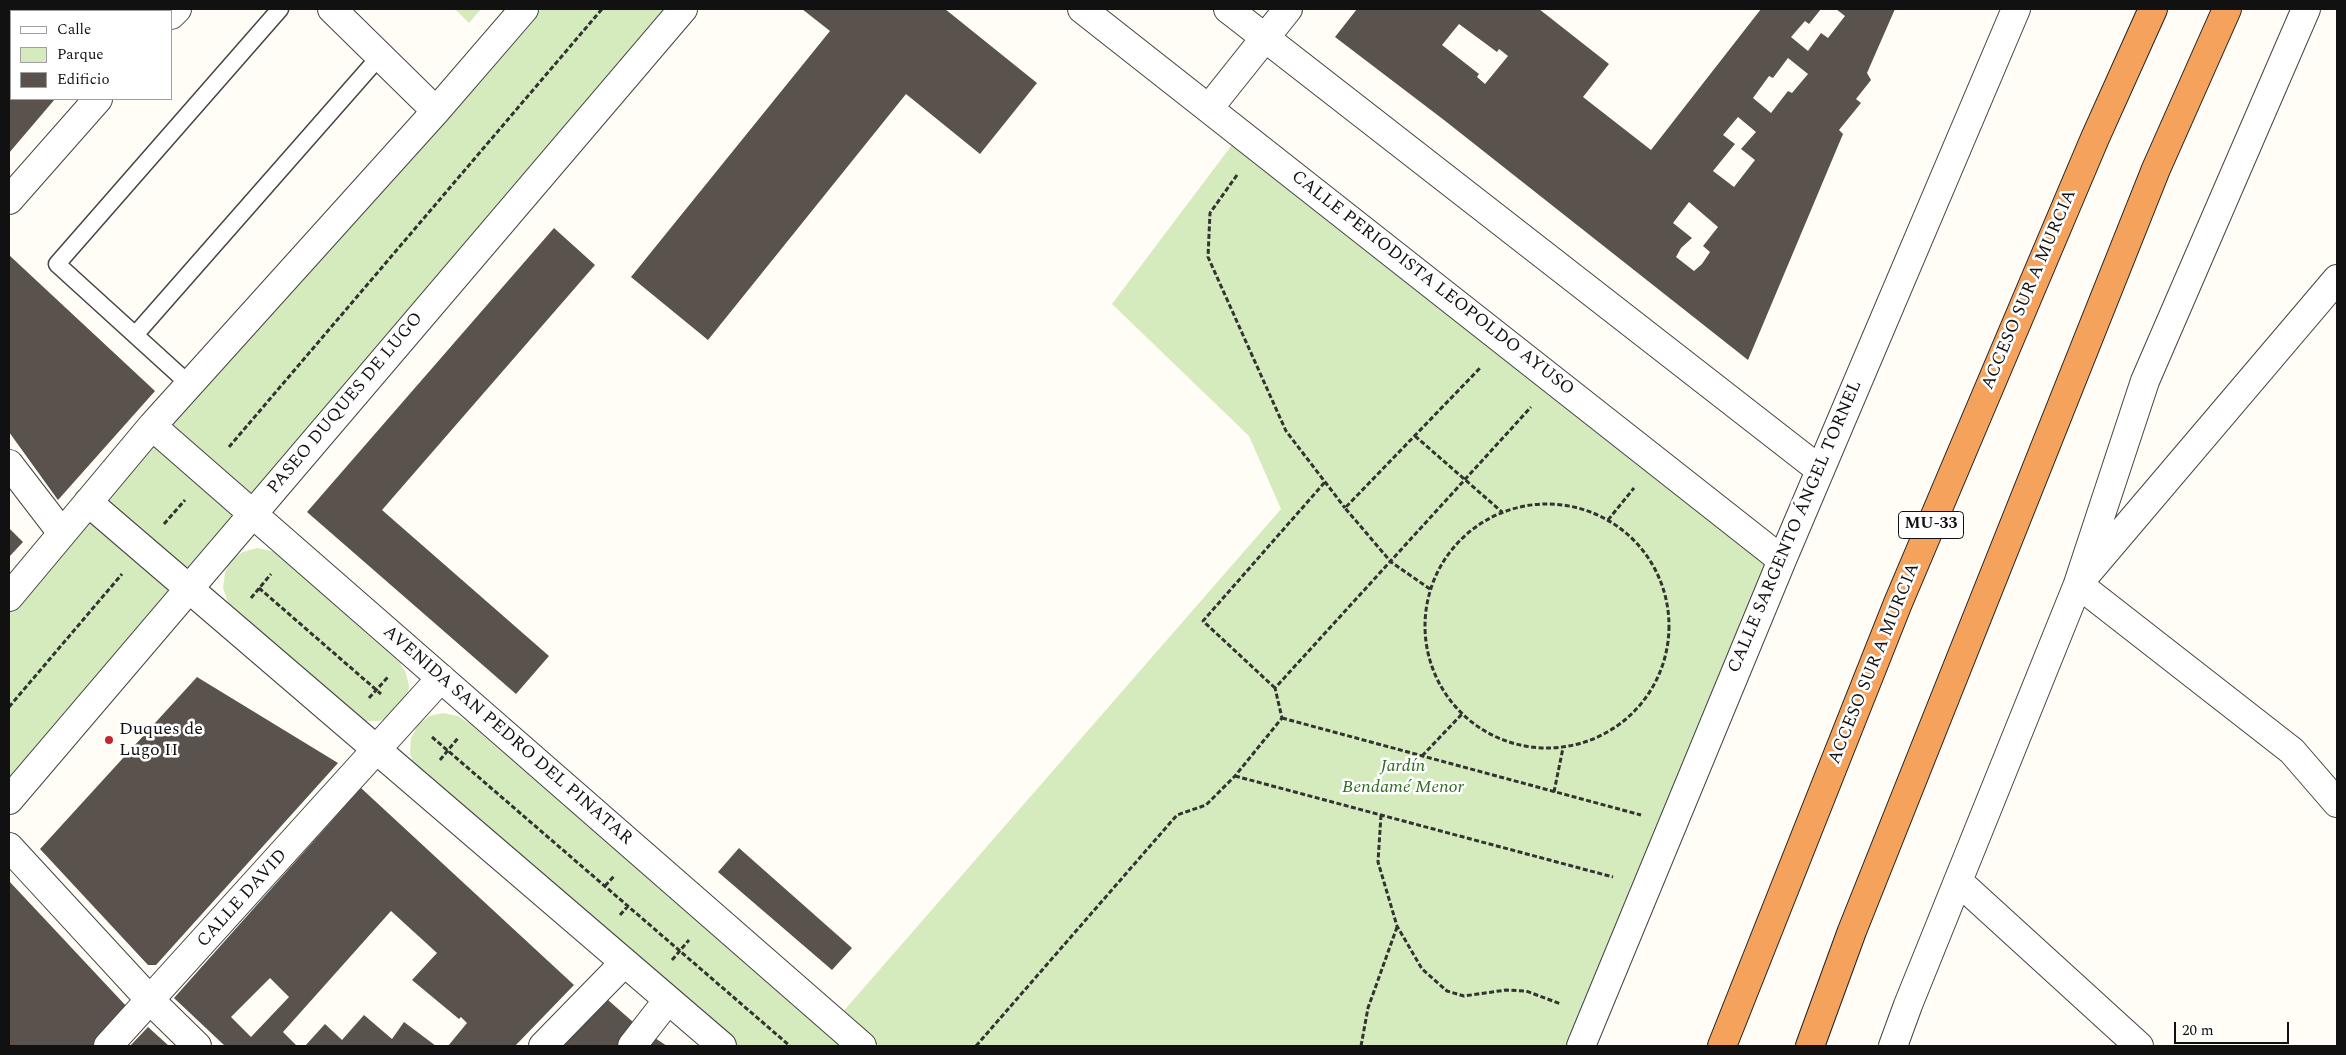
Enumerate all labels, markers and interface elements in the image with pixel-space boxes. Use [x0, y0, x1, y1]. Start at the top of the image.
legend [10, 10, 172, 100]
text: Calle [57, 18, 91, 41]
text: Parque [57, 43, 104, 66]
text: Edificio [57, 68, 110, 91]
street label: CALLE PERIODISTA LEOPOLDO AYUSO [1286, 167, 1578, 401]
street label: ACCESO SUR A MURCIA [1978, 187, 2082, 393]
street label: PASEO DUQUES DE LUGO [264, 309, 428, 499]
street label: CALLE SARGENTO ÁNGEL TORNEL [1724, 377, 1868, 677]
road number: MU-33 [1898, 512, 1964, 538]
street label: ACCESO SUR A MURCIA [1825, 560, 1925, 768]
street label: AVENIDA SAN PEDRO DEL PINATAR [378, 622, 636, 850]
place label: Duques de Lugo II [119, 719, 203, 762]
marker: Duques de Lugo II [103, 734, 115, 746]
park label: Jardín Bendamé Menor [1342, 756, 1464, 799]
street label: CALLE DAVID [193, 845, 293, 953]
scale bar [2176, 1012, 2291, 1044]
text: 20 m [2182, 1019, 2214, 1042]

